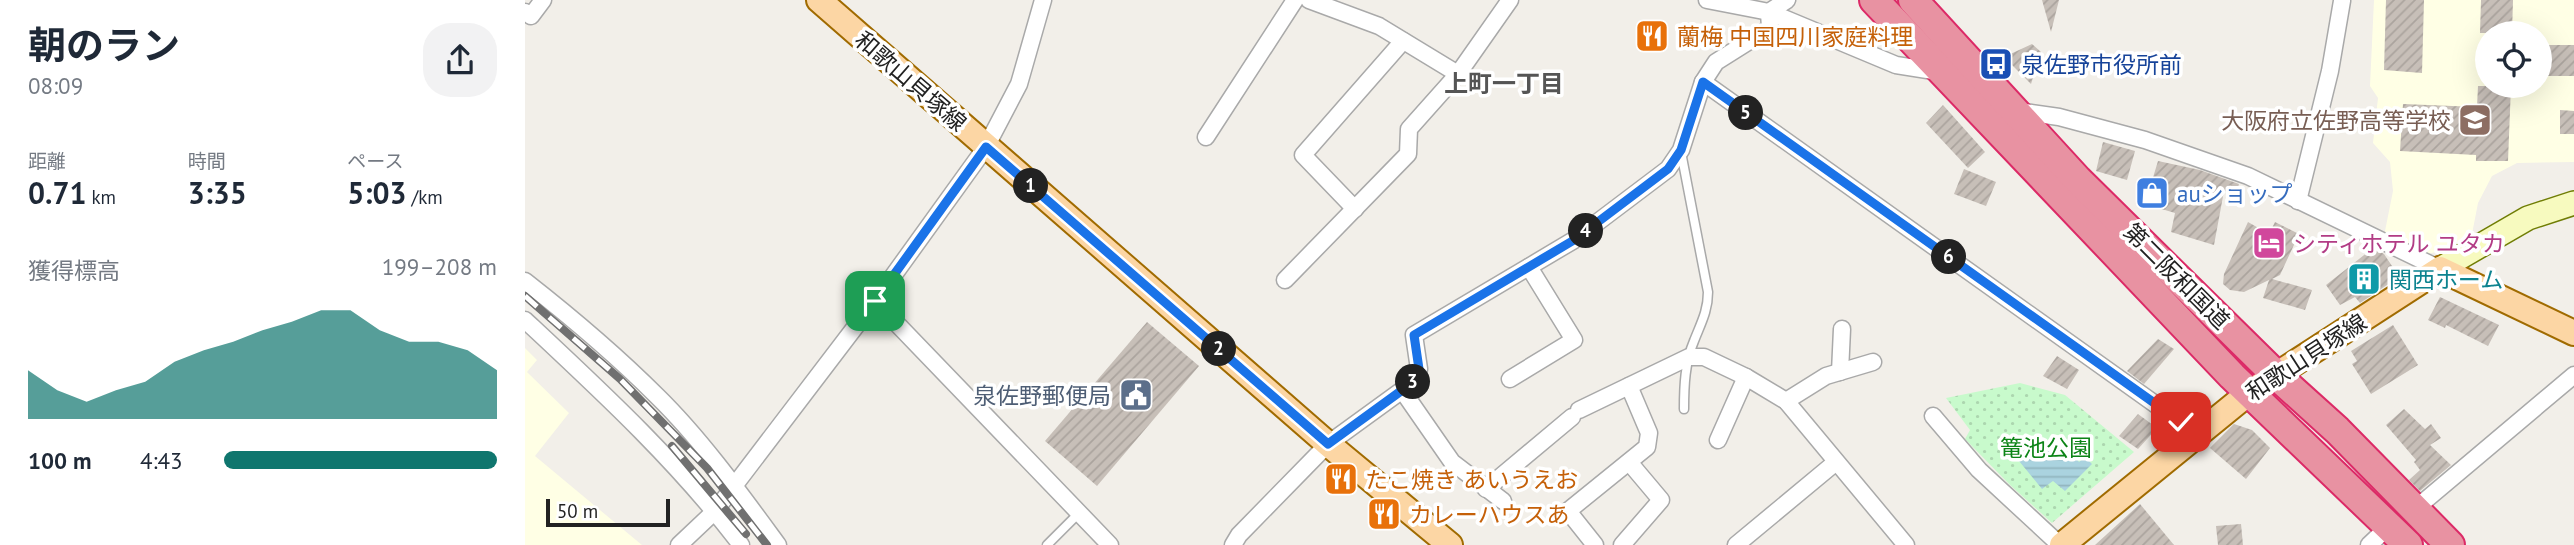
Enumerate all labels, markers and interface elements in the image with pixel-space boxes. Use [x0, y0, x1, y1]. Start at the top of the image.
restaurant icon: 蘭梅 中国四川家庭料理 [1633, 17, 1671, 55]
text: 朝のラン [28, 20, 180, 69]
map controls [2475, 21, 2552, 98]
button: locate [2475, 21, 2552, 98]
place label: 蘭梅 中国四川家庭料理 [1677, 22, 1913, 51]
button: share [423, 23, 497, 97]
street label: 和歌山貝塚線 [849, 25, 973, 137]
bus stop icon: 泉佐野市役所前 [1977, 45, 2015, 83]
place label: 泉佐野市役所前 [2021, 50, 2182, 79]
district label: 上町一丁目 [1444, 68, 1564, 99]
text: 08:09 [28, 71, 83, 100]
pin: 5 [1729, 96, 1763, 130]
text: 5 [1740, 100, 1751, 124]
school or university icon: 大阪府立佐野高等学校 [2456, 101, 2494, 139]
place label: 大阪府立佐野高等学校 [2221, 106, 2451, 135]
text: 距離 [28, 149, 66, 173]
text: 時間 [188, 149, 226, 173]
text: ペース [347, 149, 403, 173]
pin: 1 [1014, 168, 1049, 204]
text: 0.71 [28, 173, 86, 212]
text: 3:35 [188, 173, 247, 212]
text: 5:03 [347, 173, 406, 212]
text: 1 [1025, 173, 1036, 197]
shop icon: auショップ [2133, 174, 2171, 212]
place label: auショップ [2177, 179, 2293, 208]
text: km [86, 185, 116, 209]
text: /km [406, 185, 443, 209]
pin: 4 [1569, 214, 1603, 248]
street label: 第二阪和国道 [2118, 217, 2236, 335]
text: 4 [1580, 218, 1591, 242]
hotel icon: シティホテル ユタカ [2250, 224, 2288, 262]
place label: シティホテル ユタカ [2293, 229, 2505, 258]
pin: 6 [1931, 240, 1967, 274]
text: 6 [1943, 244, 1954, 268]
text: 199–208 m [382, 252, 497, 281]
text: 獲得標高 [28, 256, 120, 285]
building icon: 関西ホーム [2345, 260, 2383, 298]
place label: 関西ホーム [2389, 265, 2503, 294]
pin [845, 271, 905, 331]
icon: arrive [856, 282, 894, 320]
street label: 和歌山貝塚線 [2240, 307, 2372, 407]
pin: 2 [1201, 332, 1237, 366]
text: 2 [1213, 336, 1224, 360]
pin: 3 [1395, 364, 1431, 400]
text: 3 [1407, 369, 1418, 393]
public building icon: 泉佐野郵便局 [1117, 376, 1155, 414]
place label: 泉佐野郵便局 [973, 381, 1111, 410]
pin [2151, 392, 2211, 452]
icon: check [2162, 403, 2200, 441]
park label: 篭池公園 [2000, 433, 2092, 462]
text: 100 m [28, 446, 91, 475]
text: 4:43 [140, 446, 183, 475]
restaurant icon: たこ焼き あいうえお [1322, 460, 1360, 498]
place label: たこ焼き あいうえお [1365, 465, 1578, 494]
restaurant icon: カレーハウスあ [1365, 495, 1403, 533]
scale bar [546, 496, 670, 528]
text: 50 m [557, 499, 598, 523]
place label: カレーハウスあ [1409, 500, 1570, 529]

